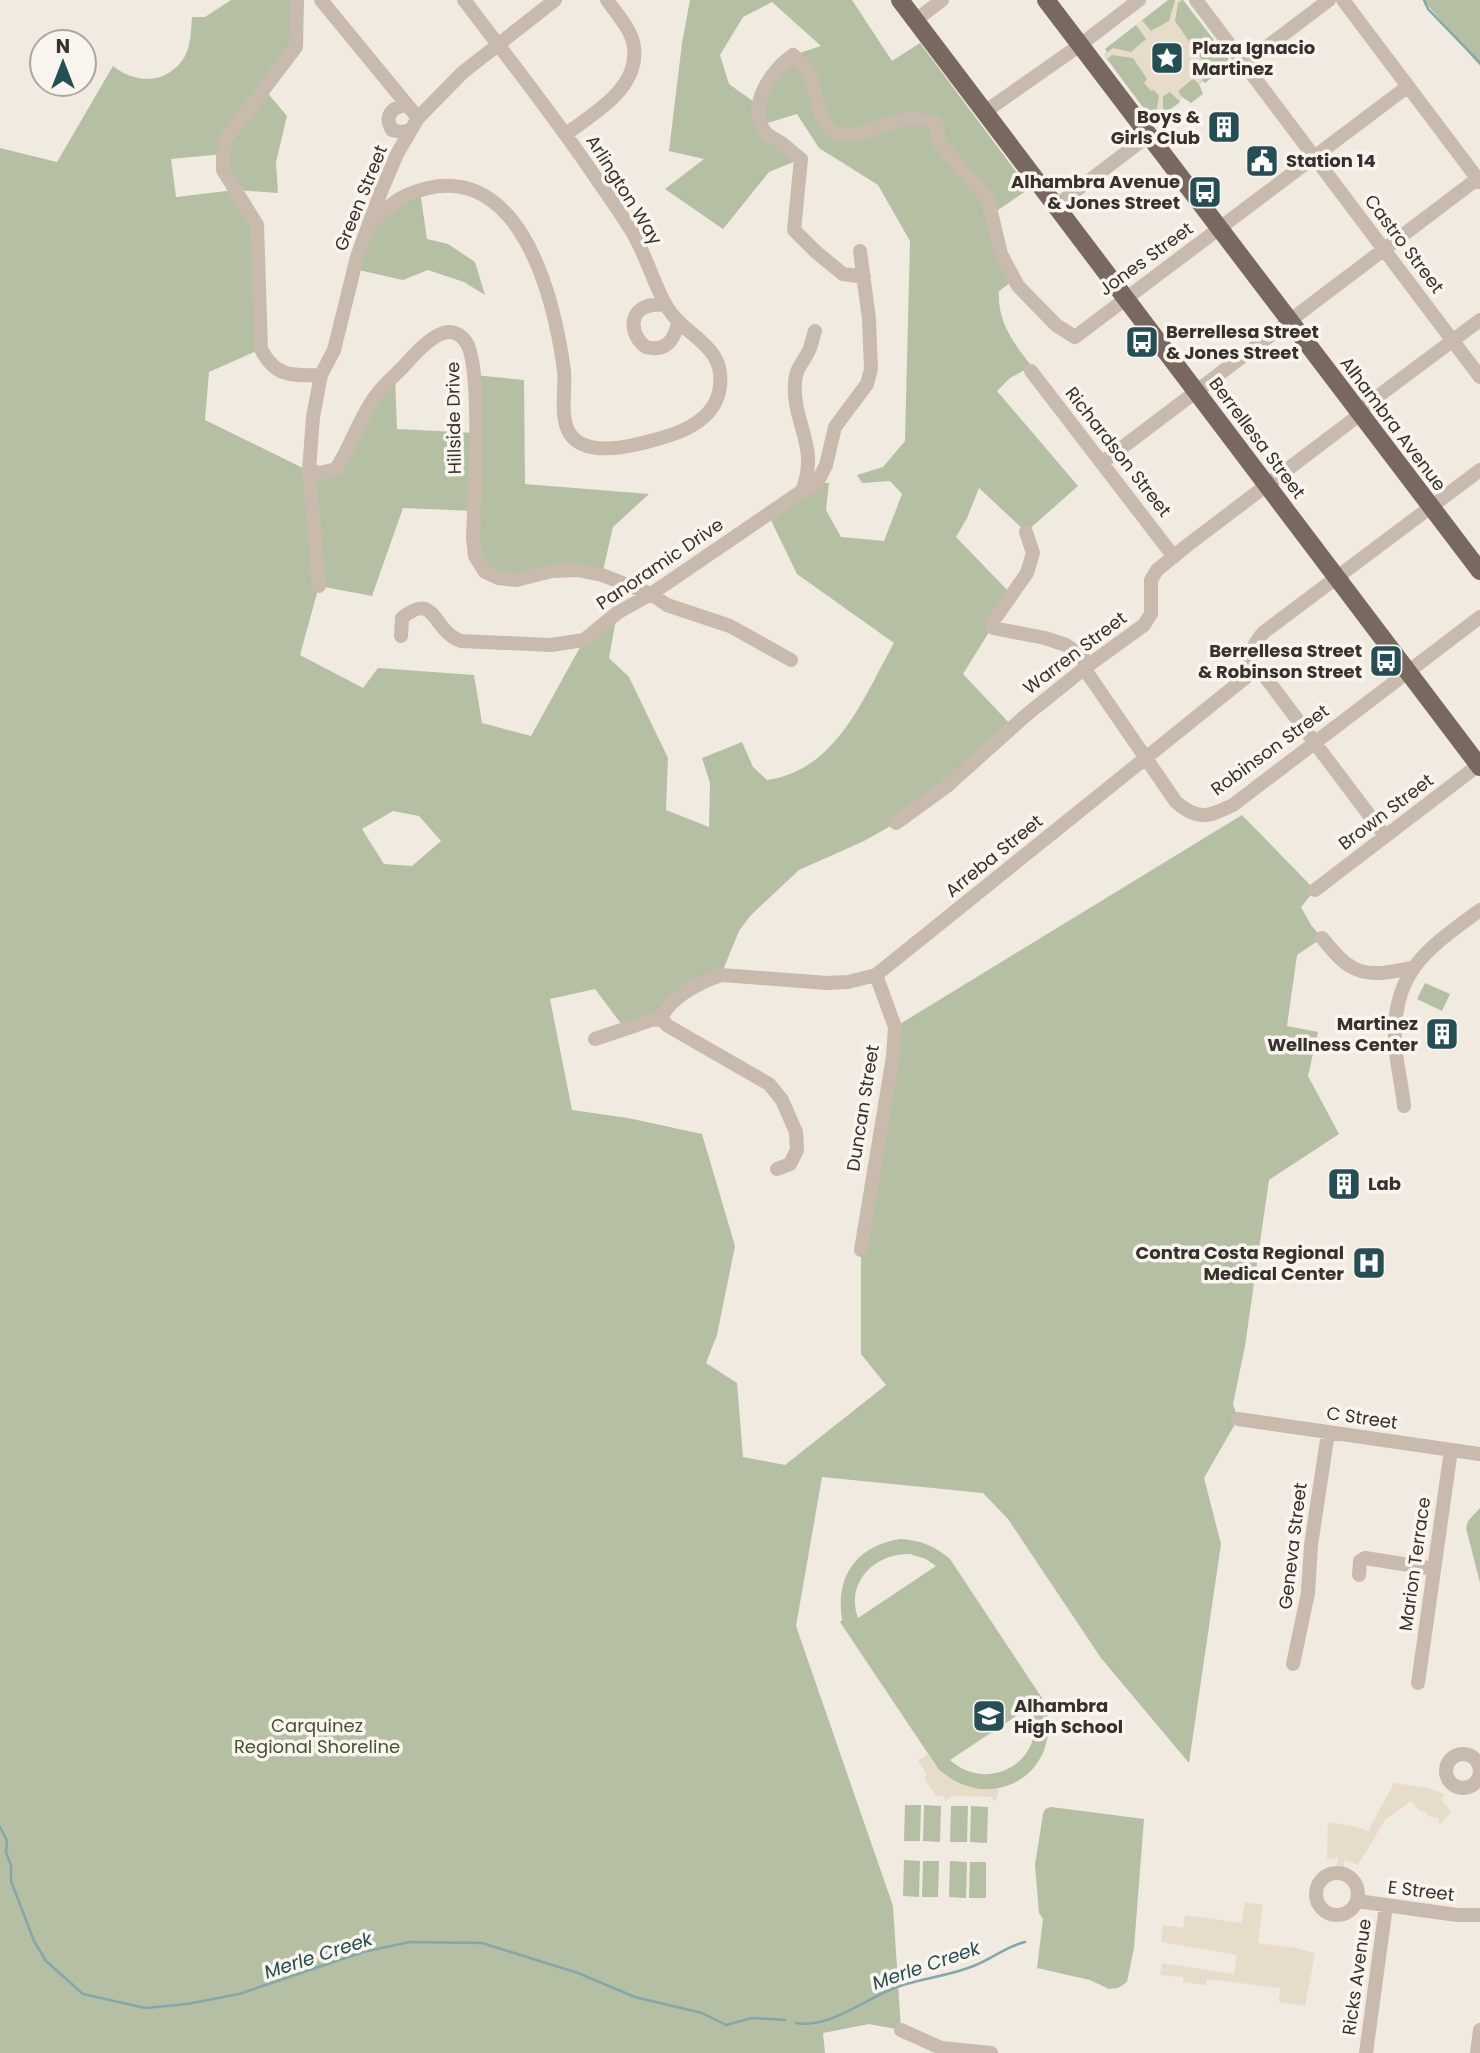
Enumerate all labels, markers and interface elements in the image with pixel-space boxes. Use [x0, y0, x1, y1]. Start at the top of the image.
north arrow [28, 28, 98, 98]
text: N [56, 33, 70, 60]
place label: Plaza Ignacio Martinez [1192, 35, 1315, 81]
place icon: Plaza Ignacio Martinez [1148, 39, 1186, 77]
place label: Boys & Girls Club [1111, 104, 1201, 150]
building icon: Boys & Girls Club [1205, 108, 1243, 146]
street label: Arlington Way [581, 130, 668, 250]
street label: Green Street [328, 141, 393, 254]
public building icon: Station 14 [1243, 142, 1281, 180]
place label: Station 14 [1286, 148, 1376, 173]
place label: Alhambra Avenue & Jones Street [1011, 169, 1180, 215]
bus stop icon: Alhambra Avenue & Jones Street [1186, 173, 1224, 211]
street label: Castro Street [1359, 189, 1450, 298]
street label: Jones Street [1094, 216, 1198, 301]
place label: Berrellesa Street & Jones Street [1166, 319, 1319, 365]
bus stop icon: Berrellesa Street & Jones Street [1123, 323, 1161, 361]
street label: Alhambra Avenue [1335, 351, 1452, 496]
street label: Hillside Drive [440, 361, 467, 475]
street label: Berrellesa Street [1204, 372, 1311, 503]
street label: Richardson Street [1060, 381, 1177, 522]
street label: Panoramic Drive [591, 512, 728, 615]
street label: Warren Street [1018, 605, 1131, 700]
place label: Berrellesa Street & Robinson Street [1198, 638, 1362, 684]
bus stop icon: Berrellesa Street & Robinson Street [1367, 642, 1405, 680]
street label: Robinson Street [1206, 698, 1334, 801]
street label: Brown Street [1333, 768, 1438, 856]
street label: Arreba Street [940, 809, 1048, 903]
place label: Martinez Wellness Center [1267, 1011, 1418, 1057]
building icon: Martinez Wellness Center [1423, 1015, 1461, 1053]
street label: Duncan Street [840, 1043, 885, 1173]
building icon: Lab [1325, 1165, 1363, 1203]
place label: Lab [1368, 1171, 1401, 1196]
place label: Contra Costa Regional Medical Center [1136, 1240, 1344, 1286]
hospital icon: Contra Costa Regional Medical Center [1350, 1244, 1388, 1282]
street label: C Street [1325, 1400, 1399, 1435]
street label: Geneva Street [1272, 1481, 1313, 1611]
street label: Marion Terrace [1393, 1495, 1436, 1633]
place label: Alhambra High School [1014, 1693, 1123, 1739]
school or university icon: Alhambra High School [970, 1697, 1008, 1735]
park label: Carquinez Regional Shoreline [234, 1713, 400, 1759]
street label: E Street [1386, 1874, 1456, 1907]
street label: Ricks Avenue [1336, 1917, 1377, 2037]
water label: Merle Creek [261, 1925, 377, 1986]
water label: Merle Creek [869, 1934, 985, 1997]

